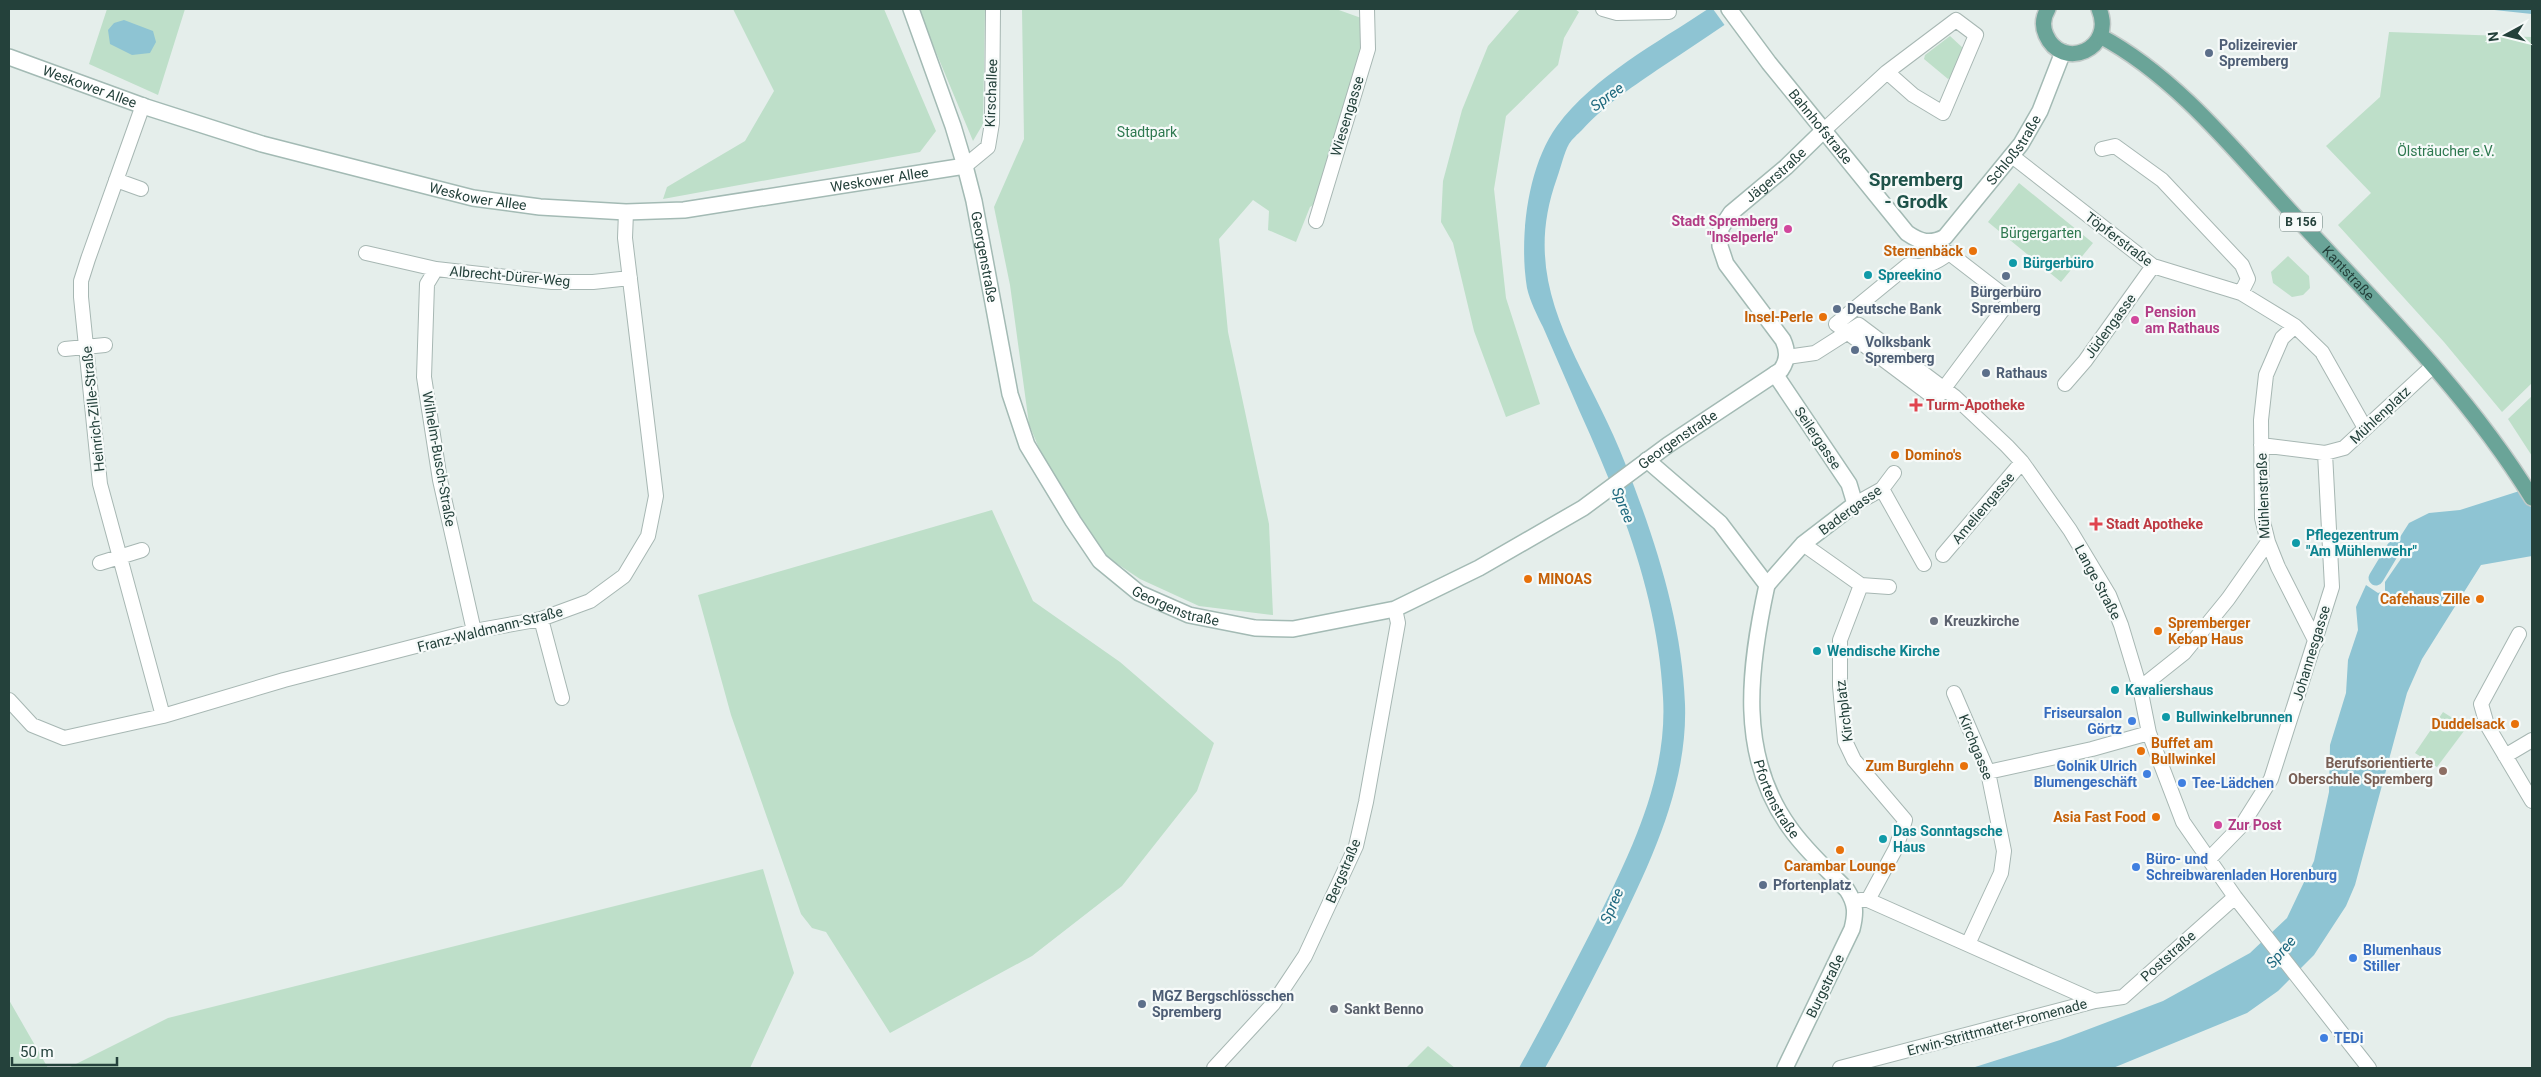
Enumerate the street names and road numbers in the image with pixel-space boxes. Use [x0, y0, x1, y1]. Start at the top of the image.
street label: Kirschallee [982, 59, 1000, 127]
street label: Weskower Allee [41, 62, 139, 111]
street label: Wiesengasse [1327, 74, 1367, 158]
street label: Bahnhofstraße [1785, 86, 1856, 167]
street label: Schloßstraße [1983, 112, 2044, 188]
street label: Jägerstraße [1742, 144, 1809, 206]
street label: Weskower Allee [829, 164, 930, 195]
street label: Weskower Allee [428, 179, 528, 213]
street label: Töpferstraße [2082, 209, 2156, 269]
street label: Georgenstraße [968, 210, 1001, 304]
road number: B 156 [2280, 212, 2322, 232]
street label: Kantstraße [2319, 243, 2378, 303]
street label: Albrecht-Dürer-Weg [449, 263, 571, 289]
street label: Jüdengasse [2081, 291, 2139, 361]
street label: Heinrich-Zille-Straße [78, 345, 108, 473]
street label: Mühlenplatz [2347, 383, 2414, 447]
street label: Wilhelm-Busch-Straße [419, 390, 459, 528]
street label: Seilergasse [1791, 404, 1845, 472]
street label: Georgenstraße [1635, 407, 1720, 472]
street label: Mühlenstraße [2254, 453, 2272, 539]
street label: Ameliengasse [1949, 469, 2017, 547]
street label: Badergasse [1816, 482, 1884, 538]
street label: Lange Straße [2072, 542, 2124, 622]
street label: Georgenstraße [1129, 582, 1221, 629]
street label: Franz-Waldmann-Straße [416, 603, 564, 655]
street label: Johannesgasse [2289, 604, 2333, 702]
street label: Kirchplatz [1832, 679, 1856, 743]
street label: Kirchgasse [1956, 712, 1996, 782]
street label: Pfortenstraße [1751, 758, 1803, 841]
street label: Bergstraße [1322, 836, 1364, 906]
street label: Poststraße [2137, 927, 2199, 985]
street label: Burgstraße [1803, 952, 1847, 1020]
street label: Erwin-Strittmatter-Promenade [1905, 995, 2089, 1059]

